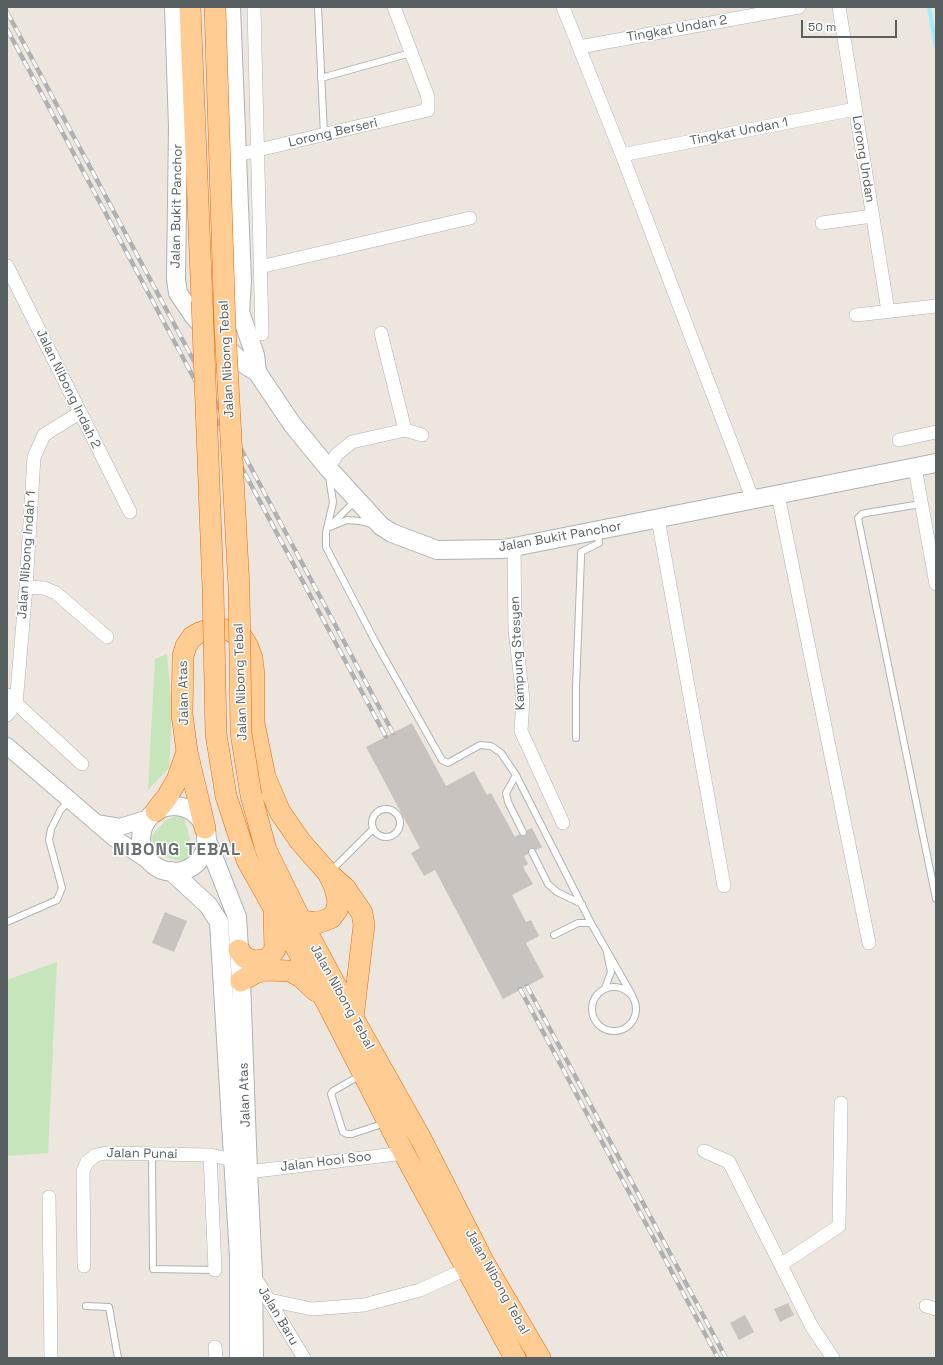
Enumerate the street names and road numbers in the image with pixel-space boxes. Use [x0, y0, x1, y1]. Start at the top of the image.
street label: Tingkat Undan 2 [625, 12, 729, 46]
street label: Lorong Undan [848, 114, 878, 204]
street label: Lorong Berseri [287, 115, 379, 151]
street label: Tingkat Undan 1 [689, 115, 789, 149]
street label: Jalan Bukit Panchor [168, 144, 186, 268]
street label: Jalan Nibong Tebal [216, 300, 238, 418]
street label: Jalan Nibong Indah 2 [32, 327, 104, 451]
street label: Jalan Nibong Indah 1 [15, 490, 39, 620]
street label: Jalan Bukit Panchor [497, 518, 623, 556]
street label: Kampung Stesyen [507, 595, 529, 711]
street label: Jalan Nibong Tebal [231, 623, 251, 741]
street label: Jalan Atas [176, 660, 192, 726]
street label: Jalan Nibong Tebal [307, 942, 377, 1052]
street label: Jalan Atas [236, 1062, 254, 1128]
street label: Jalan Punai [106, 1146, 178, 1162]
street label: Jalan Hooi Soo [279, 1149, 373, 1175]
street label: Jalan Nibong Tebal [462, 1227, 532, 1337]
street label: Jalan Baru [254, 1284, 302, 1348]

